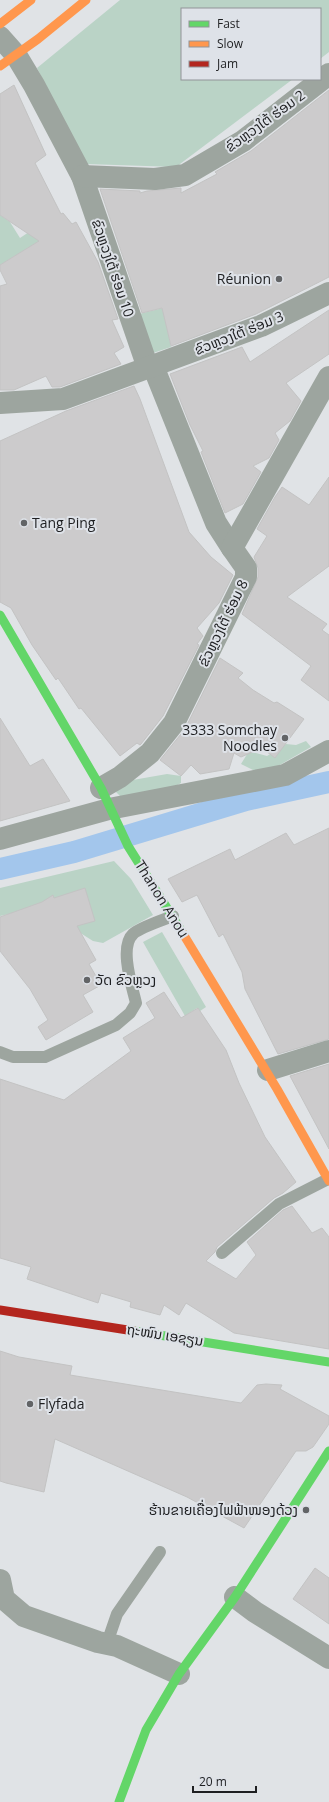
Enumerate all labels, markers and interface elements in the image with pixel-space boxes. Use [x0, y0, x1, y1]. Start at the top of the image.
legend [181, 8, 321, 80]
text: Fast [217, 15, 240, 32]
text: Slow [217, 35, 244, 52]
text: Jam [216, 55, 238, 72]
street label: ຂົວຫຼວງໃຕ້ ຮ່ອມ 2 [221, 85, 309, 156]
street label: ຂົວຫຼວງໃຕ້ ຮ່ອມ 10 [88, 216, 139, 319]
place label: Réunion [217, 269, 271, 288]
marker: Réunion [274, 274, 284, 284]
street label: ຂົວຫຼວງໃຕ້ ຮ່ອມ 3 [191, 306, 286, 359]
place label: Tang Ping [32, 513, 96, 532]
marker: Tang Ping [19, 518, 29, 528]
street label: ຂົວຫຼວງໃຕ້ ຮ່ອມ 8 [193, 576, 252, 669]
place label: 3333 Somchay Noodles [182, 720, 278, 755]
marker: 3333 Somchay Noodles [280, 733, 290, 743]
street label: Thanon Anou [131, 856, 194, 941]
place label: ວັດ ຂົວຫຼວງ [95, 970, 156, 989]
marker: ວັດ ຂົວຫຼວງ [82, 975, 92, 985]
street label: ຖະໜົນ ເອຊຽນ [125, 1319, 205, 1350]
place label: Flyfada [38, 1394, 85, 1413]
marker: Flyfada [25, 1399, 35, 1409]
place label: ຮ້ານຂາຍເຄື່ອງໄຟຟ້າໜອງດ້ວງ [149, 1499, 298, 1519]
marker: ຮ້ານຂາຍເຄື່ອງໄຟຟ້າໜອງດ້ວງ [301, 1505, 311, 1515]
scale bar [193, 1768, 256, 1794]
text: 20 m [199, 1773, 227, 1790]

